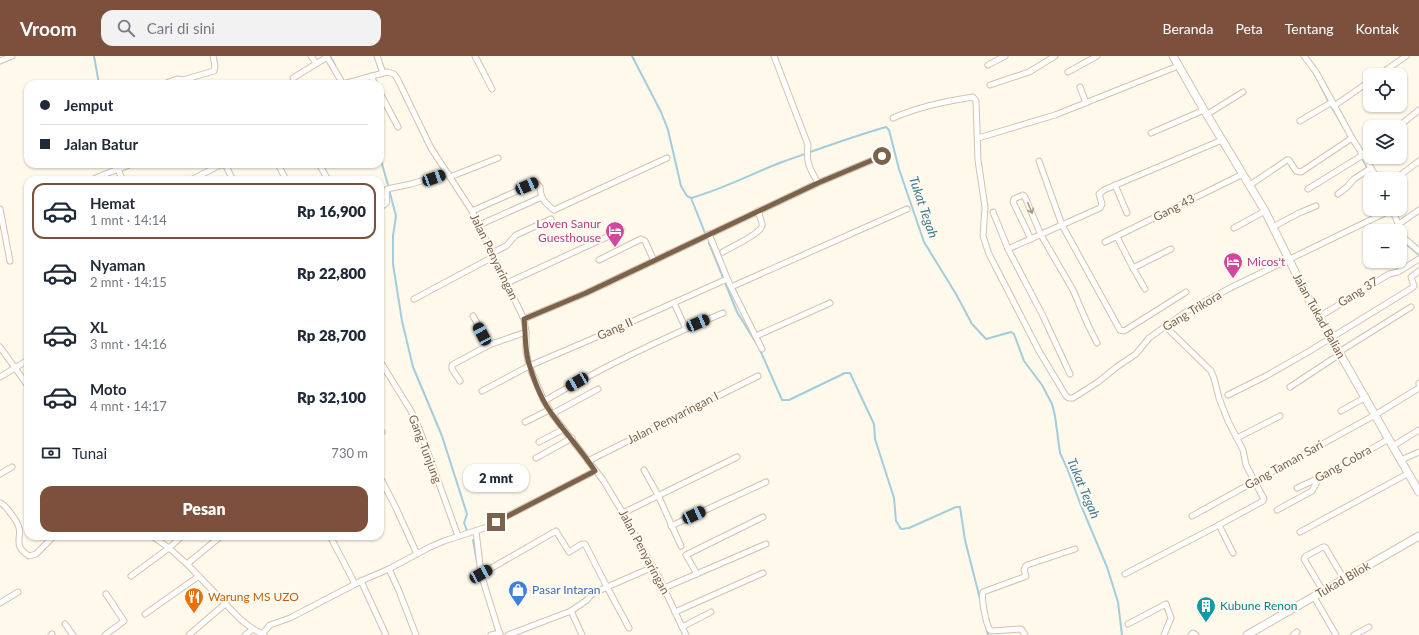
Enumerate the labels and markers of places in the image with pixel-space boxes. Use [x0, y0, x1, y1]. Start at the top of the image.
place label: Loven Sanur Guesthouse [536, 216, 602, 245]
hotel icon: Loven Sanur Guesthouse [604, 220, 626, 248]
hotel icon: Micos't [1222, 251, 1244, 279]
place label: Micos't [1247, 254, 1286, 269]
shop icon: Pasar Intaran [507, 579, 529, 607]
place label: Pasar Intaran [532, 582, 600, 597]
restaurant icon: Warung MS UZO [183, 586, 205, 614]
place label: Warung MS UZO [208, 589, 299, 604]
building icon: Kubune Renon [1195, 595, 1217, 623]
place label: Kubune Renon [1220, 598, 1298, 613]

